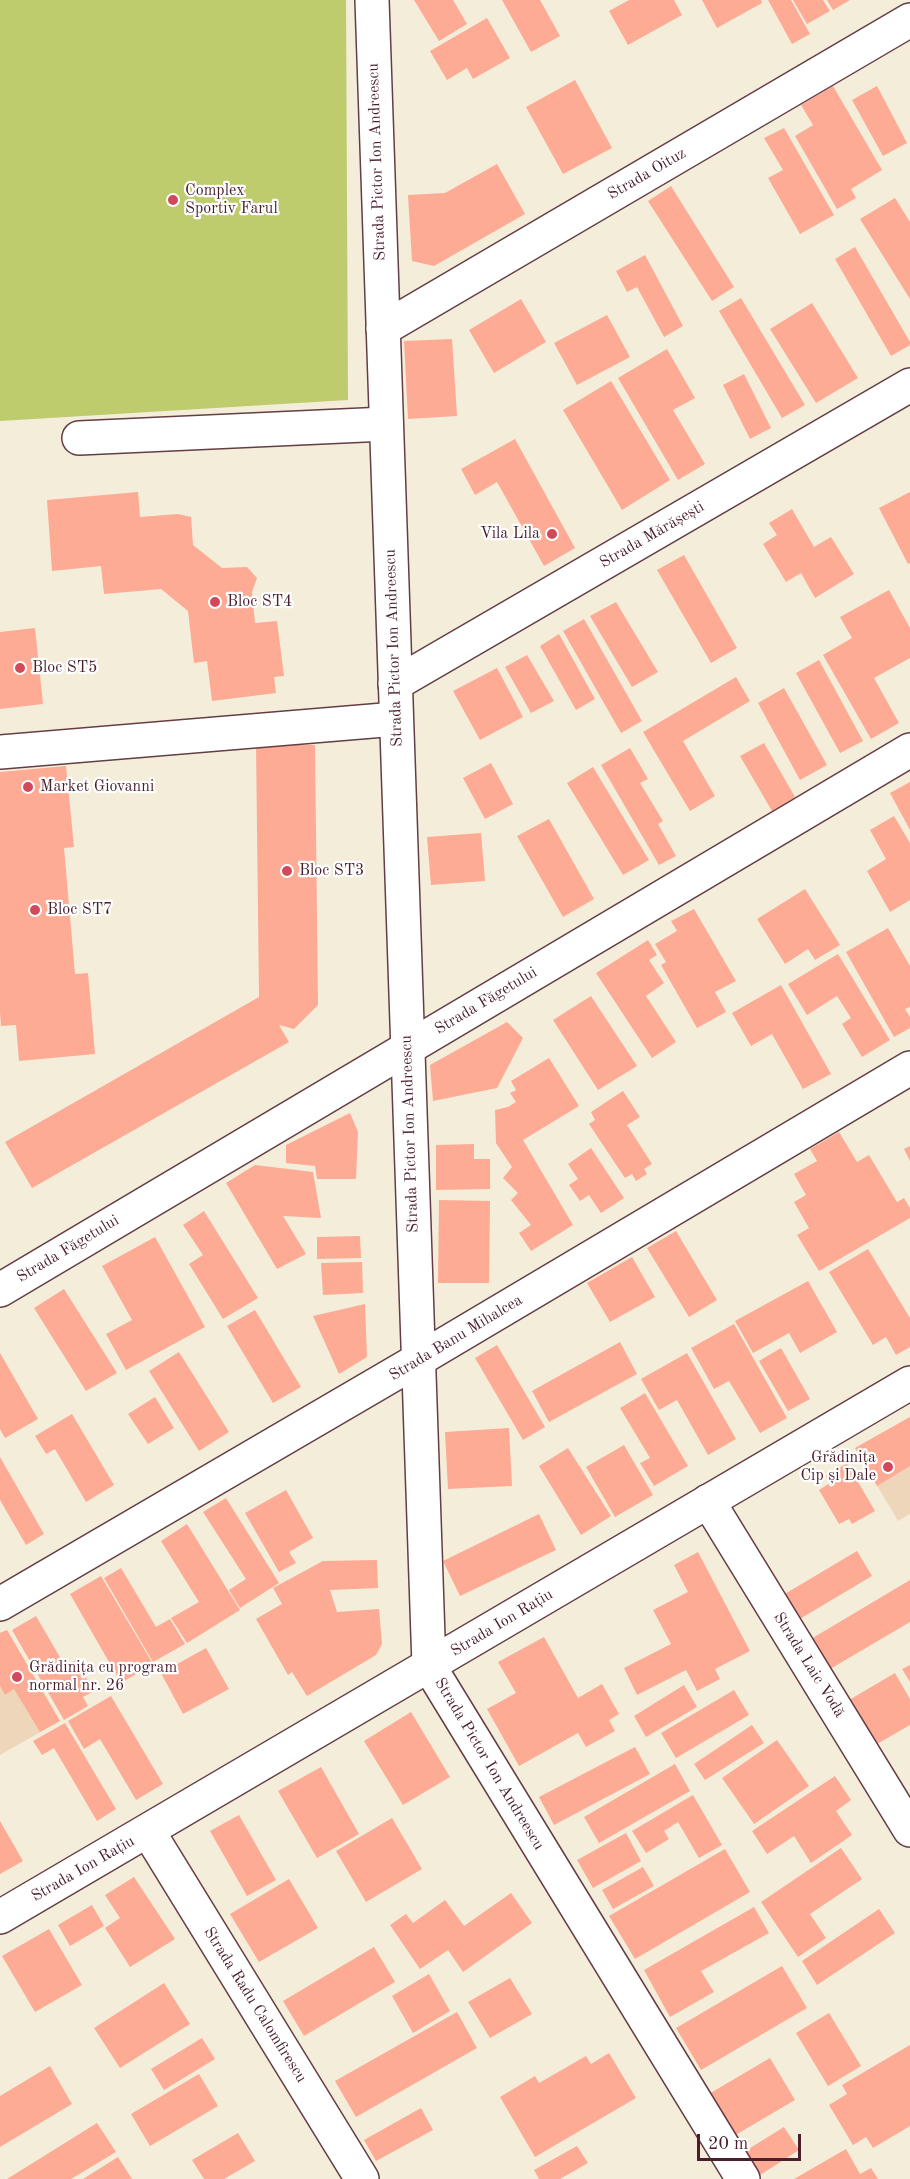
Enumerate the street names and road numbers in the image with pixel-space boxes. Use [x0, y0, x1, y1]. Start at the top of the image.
street label: Strada Pictor Ion Andreescu [364, 63, 390, 261]
street label: Strada Oituz [604, 144, 690, 204]
street label: Strada Mărășești [596, 497, 708, 573]
street label: Strada Pictor Ion Andreescu [381, 549, 407, 747]
street label: Strada Făgetului [431, 963, 541, 1039]
street label: Strada Pictor Ion Andreescu [397, 1035, 423, 1233]
street label: Strada Făgetului [13, 1211, 123, 1287]
street label: Strada Banu Mihalcea [386, 1291, 526, 1385]
street label: Strada Ion Rațiu [447, 1585, 557, 1661]
street label: Strada Laic Vodă [769, 1609, 849, 1721]
street label: Strada Pictor Ion Andreescu [430, 1674, 548, 1854]
street label: Strada Ion Rațiu [28, 1832, 138, 1906]
street label: Strada Radu Calomfirescu [199, 1924, 311, 2086]

